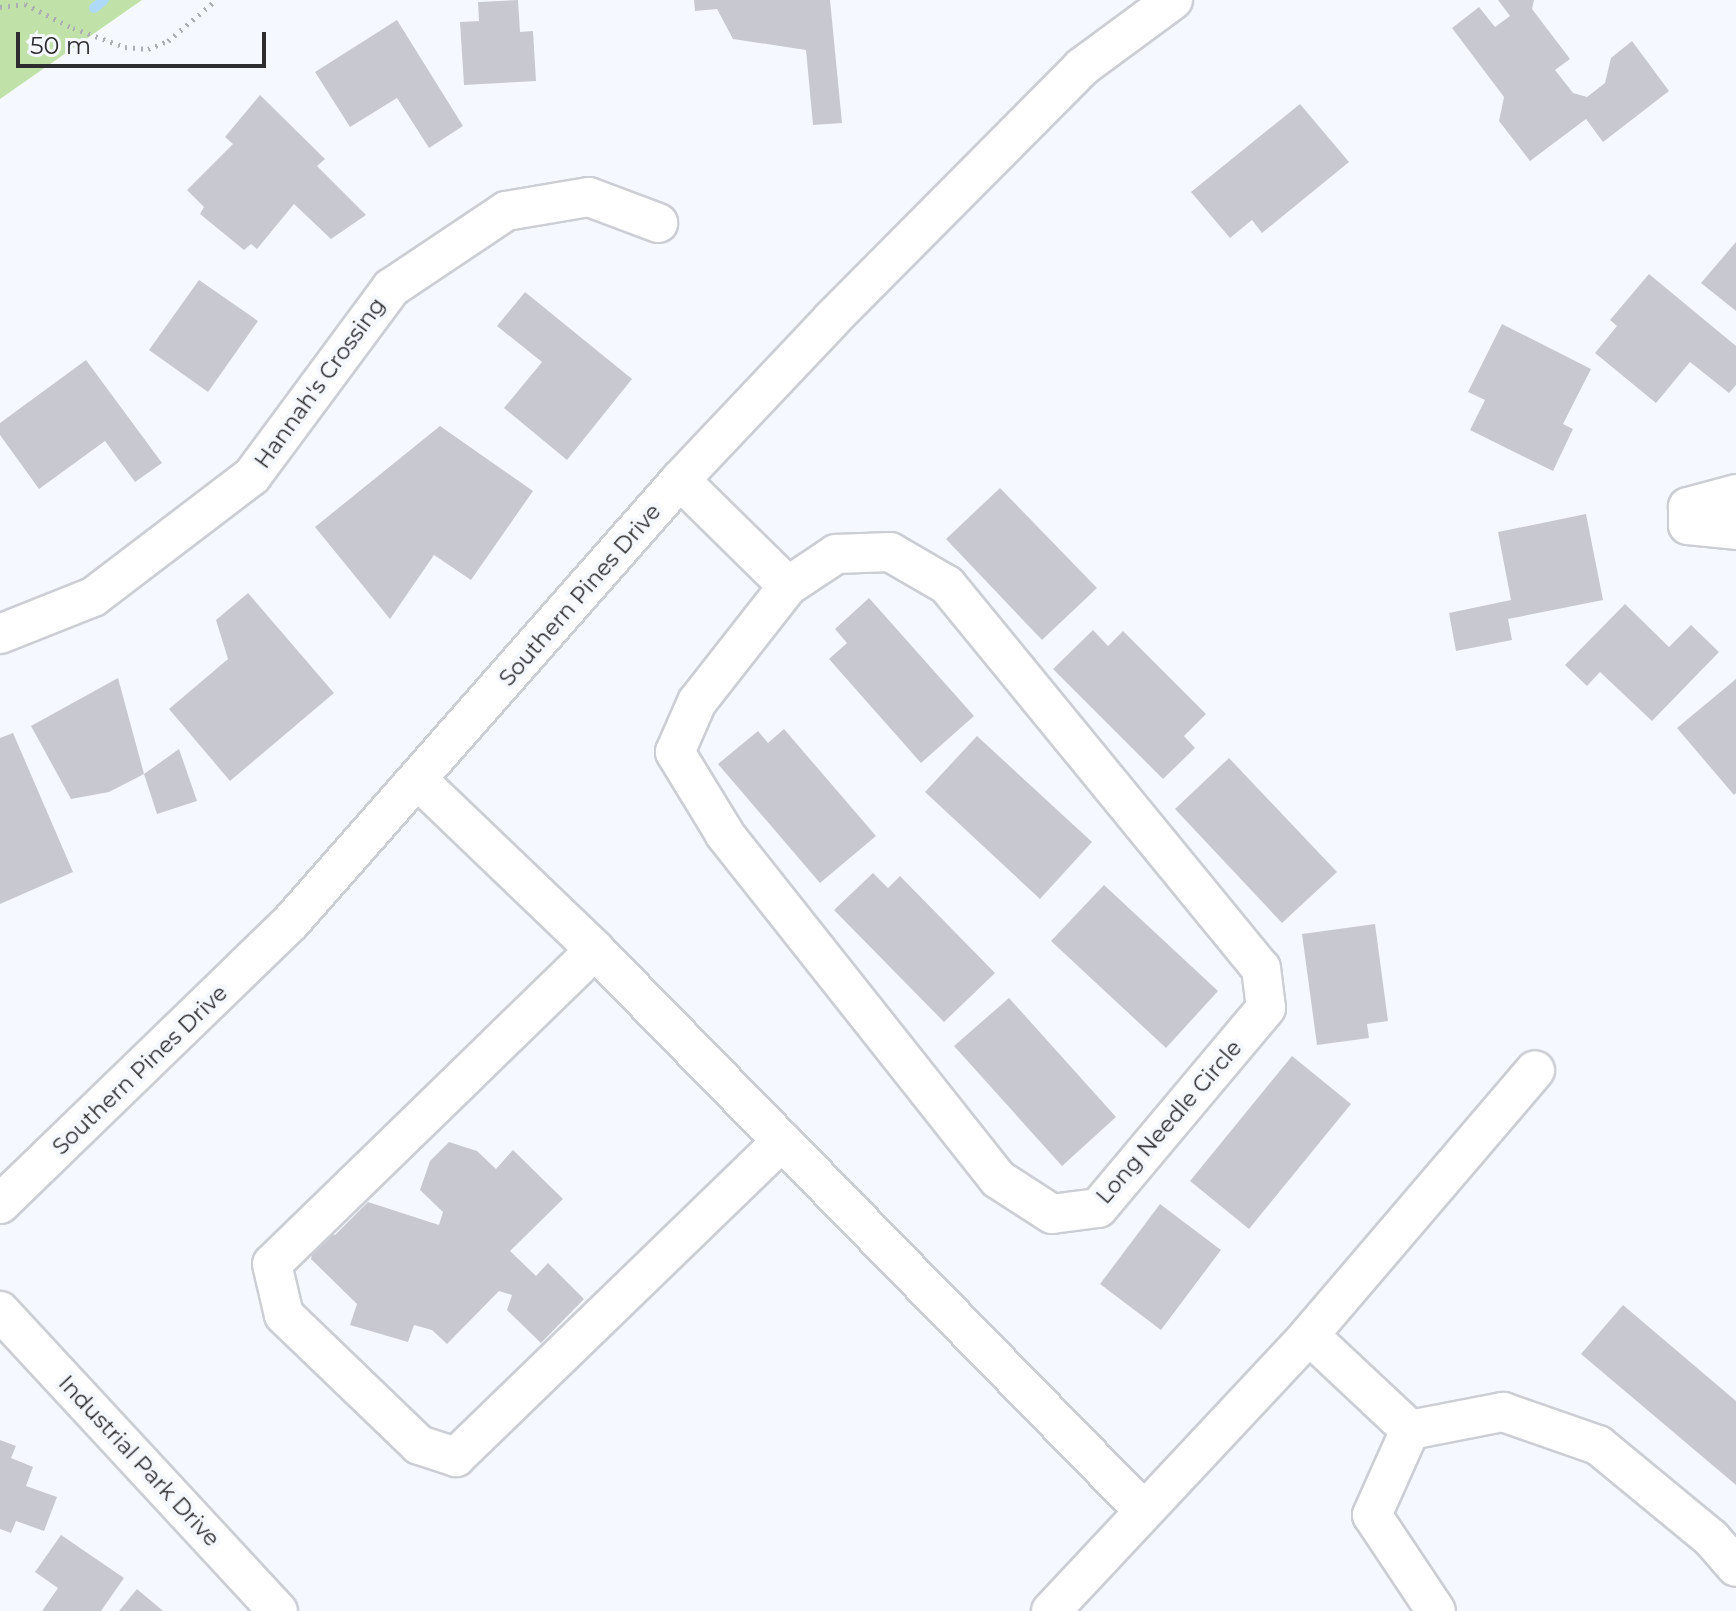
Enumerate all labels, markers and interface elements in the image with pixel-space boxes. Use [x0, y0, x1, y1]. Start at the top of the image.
scale bar [20, 16, 270, 66]
text: 50 m [30, 31, 91, 60]
street label: Hannah's Crossing [249, 292, 391, 474]
street label: Southern Pines Drive [494, 499, 666, 691]
street label: Southern Pines Drive [47, 980, 233, 1160]
street label: Long Needle Circle [1091, 1035, 1247, 1209]
street label: Industrial Park Drive [53, 1370, 225, 1552]

